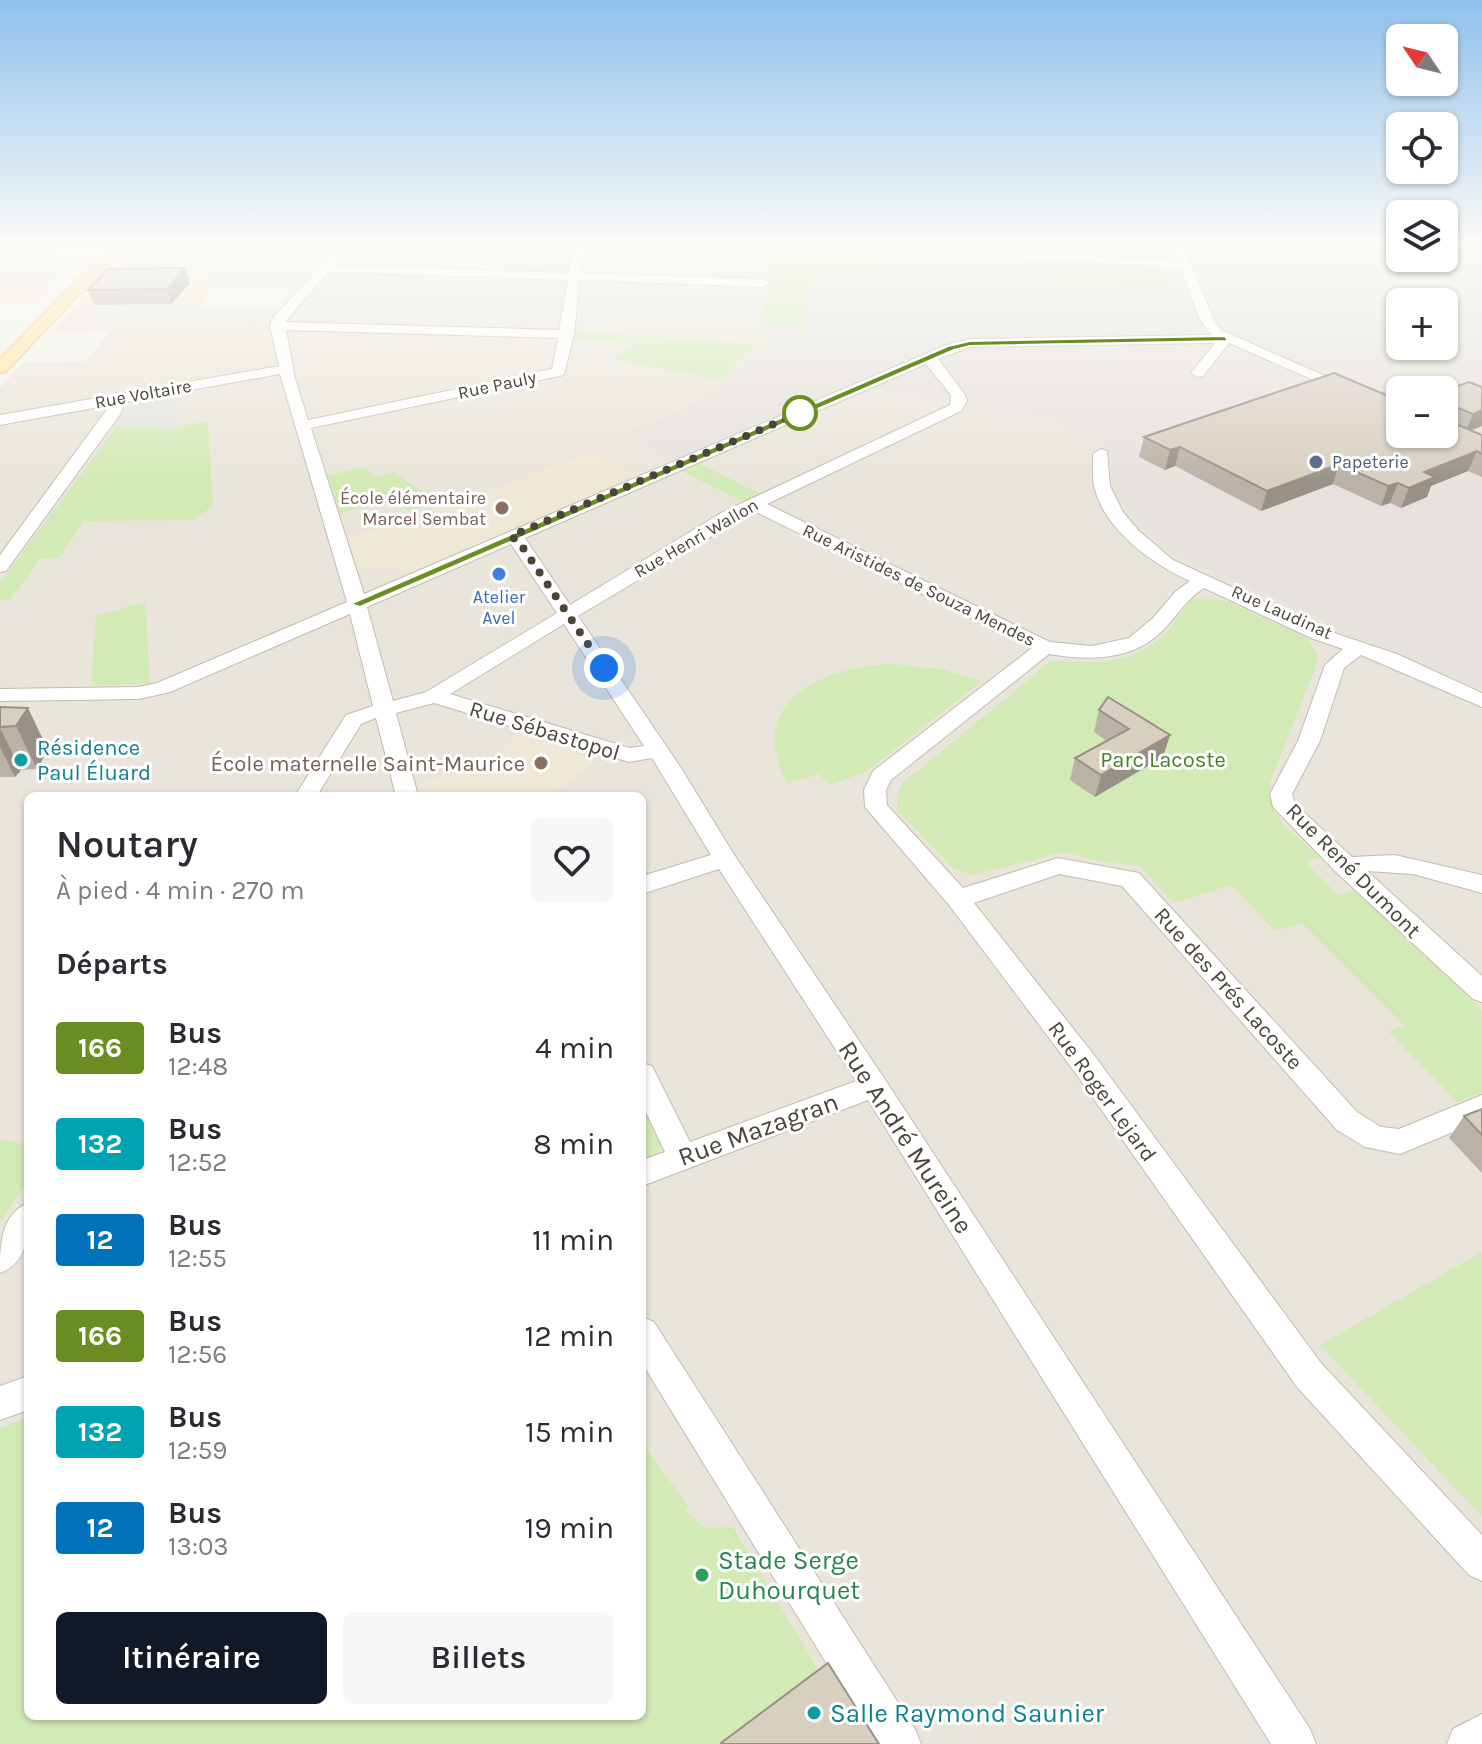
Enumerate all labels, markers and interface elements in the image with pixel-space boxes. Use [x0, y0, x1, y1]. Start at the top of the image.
north arrow [1386, 24, 1458, 96]
map controls [1386, 24, 1458, 448]
button: locate [1386, 112, 1458, 184]
button: layers [1386, 200, 1458, 272]
button: + [1386, 288, 1458, 360]
street label: Rue Pauly [456, 366, 539, 404]
street label: Rue Voltaire [93, 375, 193, 413]
button: − [1386, 376, 1458, 448]
unlabelled marker [783, 396, 817, 430]
place label: Papeterie [1332, 451, 1409, 473]
marker: Papeterie [1307, 453, 1325, 471]
place label: École élémentaire Marcel Sembat [340, 486, 486, 530]
street label: Rue Henri Wallon [630, 493, 762, 583]
marker: École élémentaire Marcel Sembat [493, 499, 511, 517]
street label: Rue Aristides de Souza Mendes [799, 519, 1039, 651]
marker: Atelier Avel [490, 565, 508, 583]
street label: Rue Laudinat [1228, 580, 1336, 644]
place label: Atelier Avel [473, 586, 526, 629]
your location [584, 648, 624, 688]
street label: Rue Sébastopol [466, 696, 623, 766]
place label: Résidence Paul Éluard [37, 735, 151, 786]
park label: Parc Lacoste [1100, 747, 1226, 773]
place label: École maternelle Saint-Maurice [211, 750, 525, 777]
marker: Résidence Paul Éluard [12, 751, 30, 769]
marker: École maternelle Saint-Maurice [532, 754, 550, 772]
street label: Rue René Dumont [1280, 798, 1426, 944]
button: heart [530, 818, 614, 902]
text: Noutary [56, 822, 198, 867]
text: À pied · 4 min · 270 m [56, 875, 304, 906]
street label: Rue des Prés Lacoste [1148, 902, 1308, 1075]
text: Départs [56, 946, 168, 982]
text: Bus [168, 1015, 222, 1051]
street label: Rue Roger Lejard [1043, 1016, 1162, 1167]
text: 4 min [535, 1030, 614, 1066]
text: 166 [78, 1031, 122, 1064]
street label: Rue André Mureine [832, 1035, 979, 1239]
text: 12:48 [168, 1051, 228, 1082]
street label: Rue Mazagran [674, 1086, 843, 1173]
text: Bus [168, 1111, 222, 1147]
text: 8 min [533, 1126, 614, 1162]
text: 132 [78, 1127, 122, 1160]
text: 12:52 [168, 1147, 227, 1178]
text: Bus [168, 1207, 222, 1243]
text: 11 min [532, 1222, 614, 1258]
text: 12 [87, 1223, 113, 1256]
text: 12:55 [168, 1243, 227, 1274]
text: Bus [168, 1303, 222, 1339]
text: 12 min [524, 1318, 614, 1354]
text: 166 [78, 1319, 122, 1352]
text: 12:56 [168, 1339, 227, 1370]
text: Bus [168, 1399, 222, 1435]
text: 15 min [525, 1414, 614, 1450]
text: 132 [78, 1415, 122, 1448]
text: 12:59 [168, 1435, 227, 1466]
text: Bus [168, 1495, 222, 1531]
text: 19 min [524, 1510, 614, 1546]
text: 12 [87, 1511, 113, 1544]
text: 13:03 [168, 1531, 229, 1562]
place label: Stade Serge Duhourquet [718, 1545, 860, 1606]
marker: Stade Serge Duhourquet [693, 1566, 711, 1584]
button: Itinéraire [56, 1612, 327, 1704]
button: Billets [343, 1612, 614, 1704]
place label: Salle Raymond Saunier [830, 1698, 1105, 1729]
marker: Salle Raymond Saunier [805, 1704, 823, 1722]

